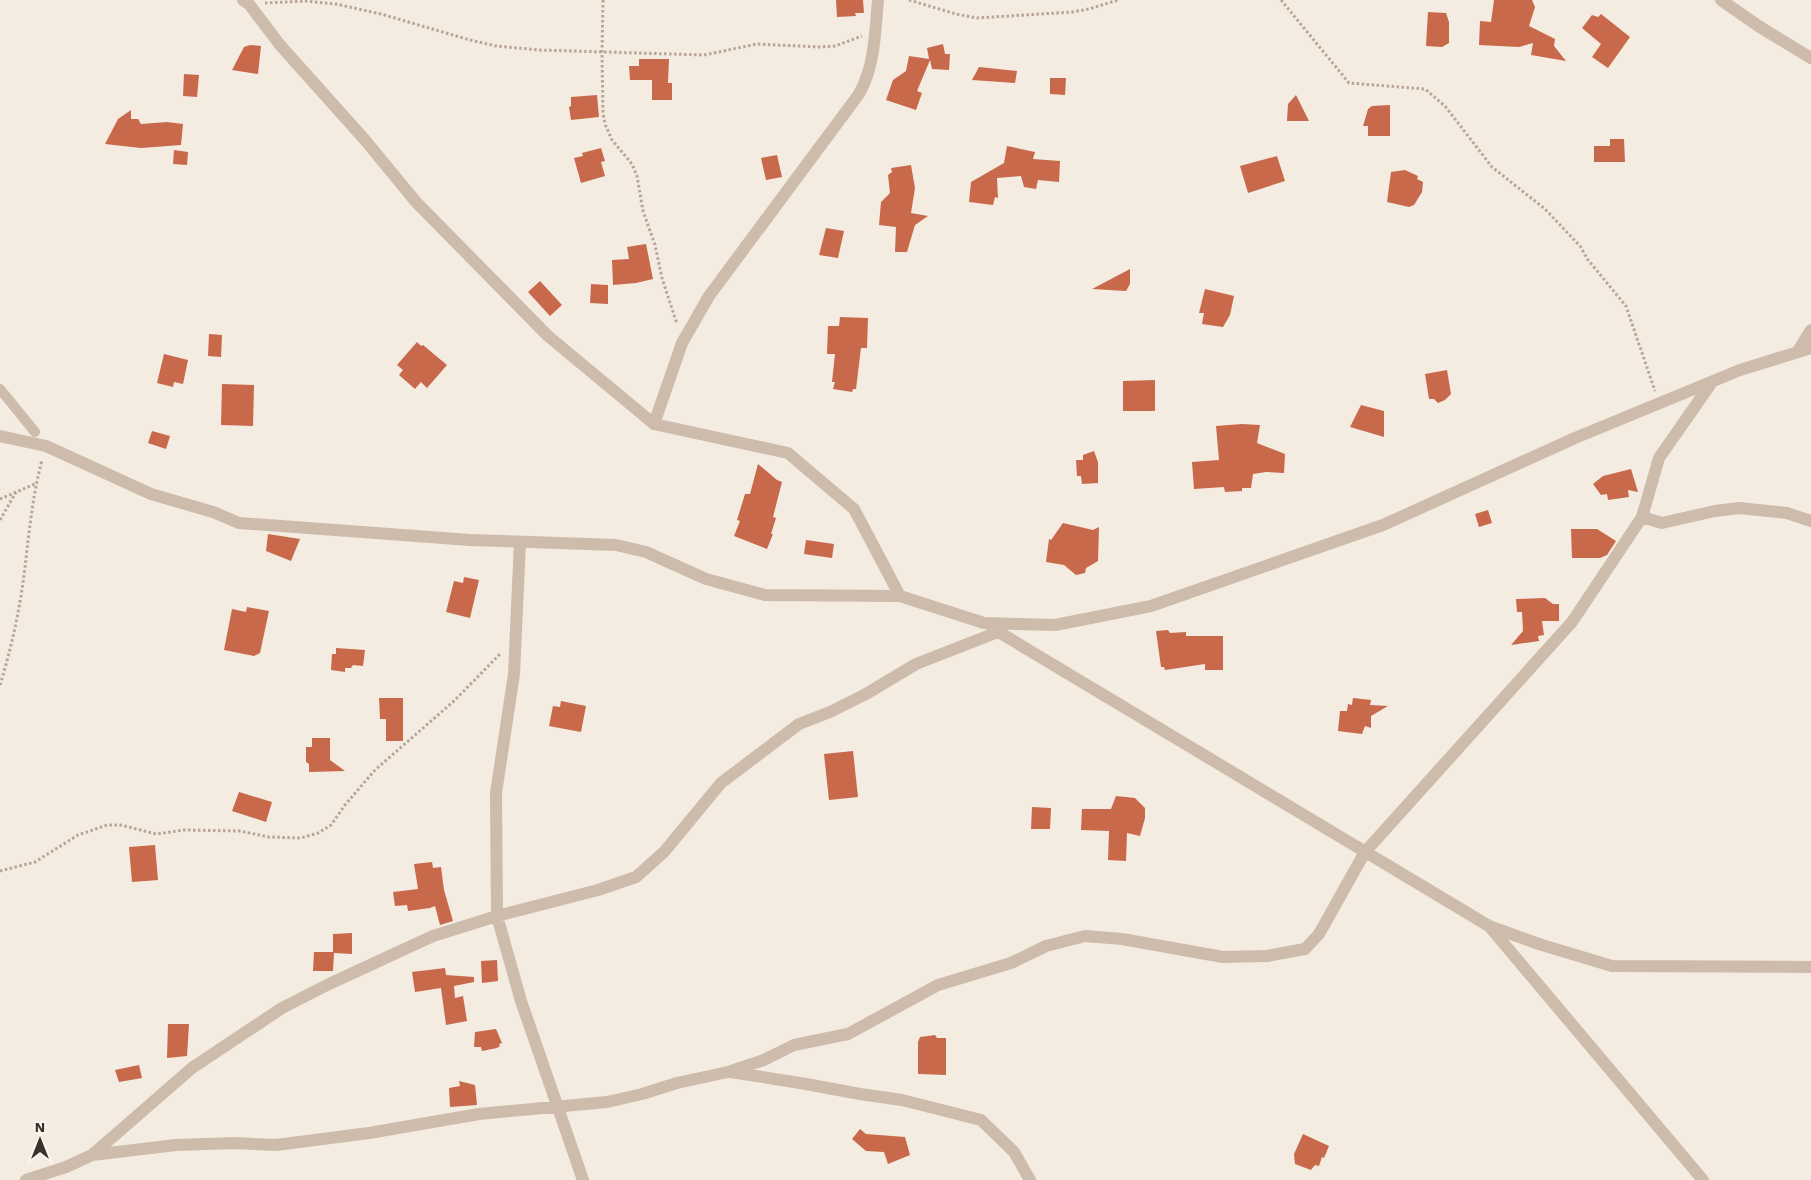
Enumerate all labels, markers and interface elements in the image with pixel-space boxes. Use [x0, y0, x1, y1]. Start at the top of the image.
north arrow [15, 1115, 65, 1165]
text: N [35, 1119, 45, 1135]

